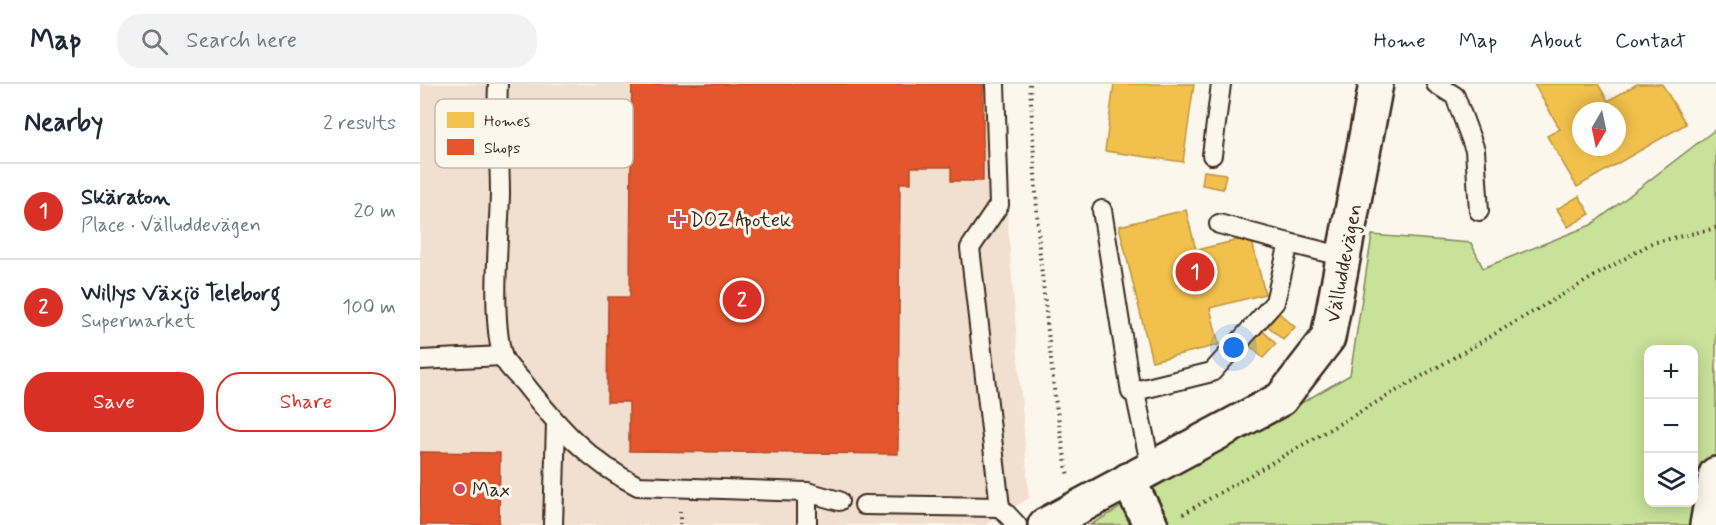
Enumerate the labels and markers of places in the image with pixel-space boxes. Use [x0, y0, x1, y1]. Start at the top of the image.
place label: DOZ Apotek [690, 207, 791, 235]
marker: DOZ Apotek [671, 212, 685, 226]
pin: 1 [1176, 250, 1214, 294]
pin: 2 [722, 278, 762, 322]
place label: Max [472, 477, 510, 504]
marker: Max [453, 482, 467, 496]

